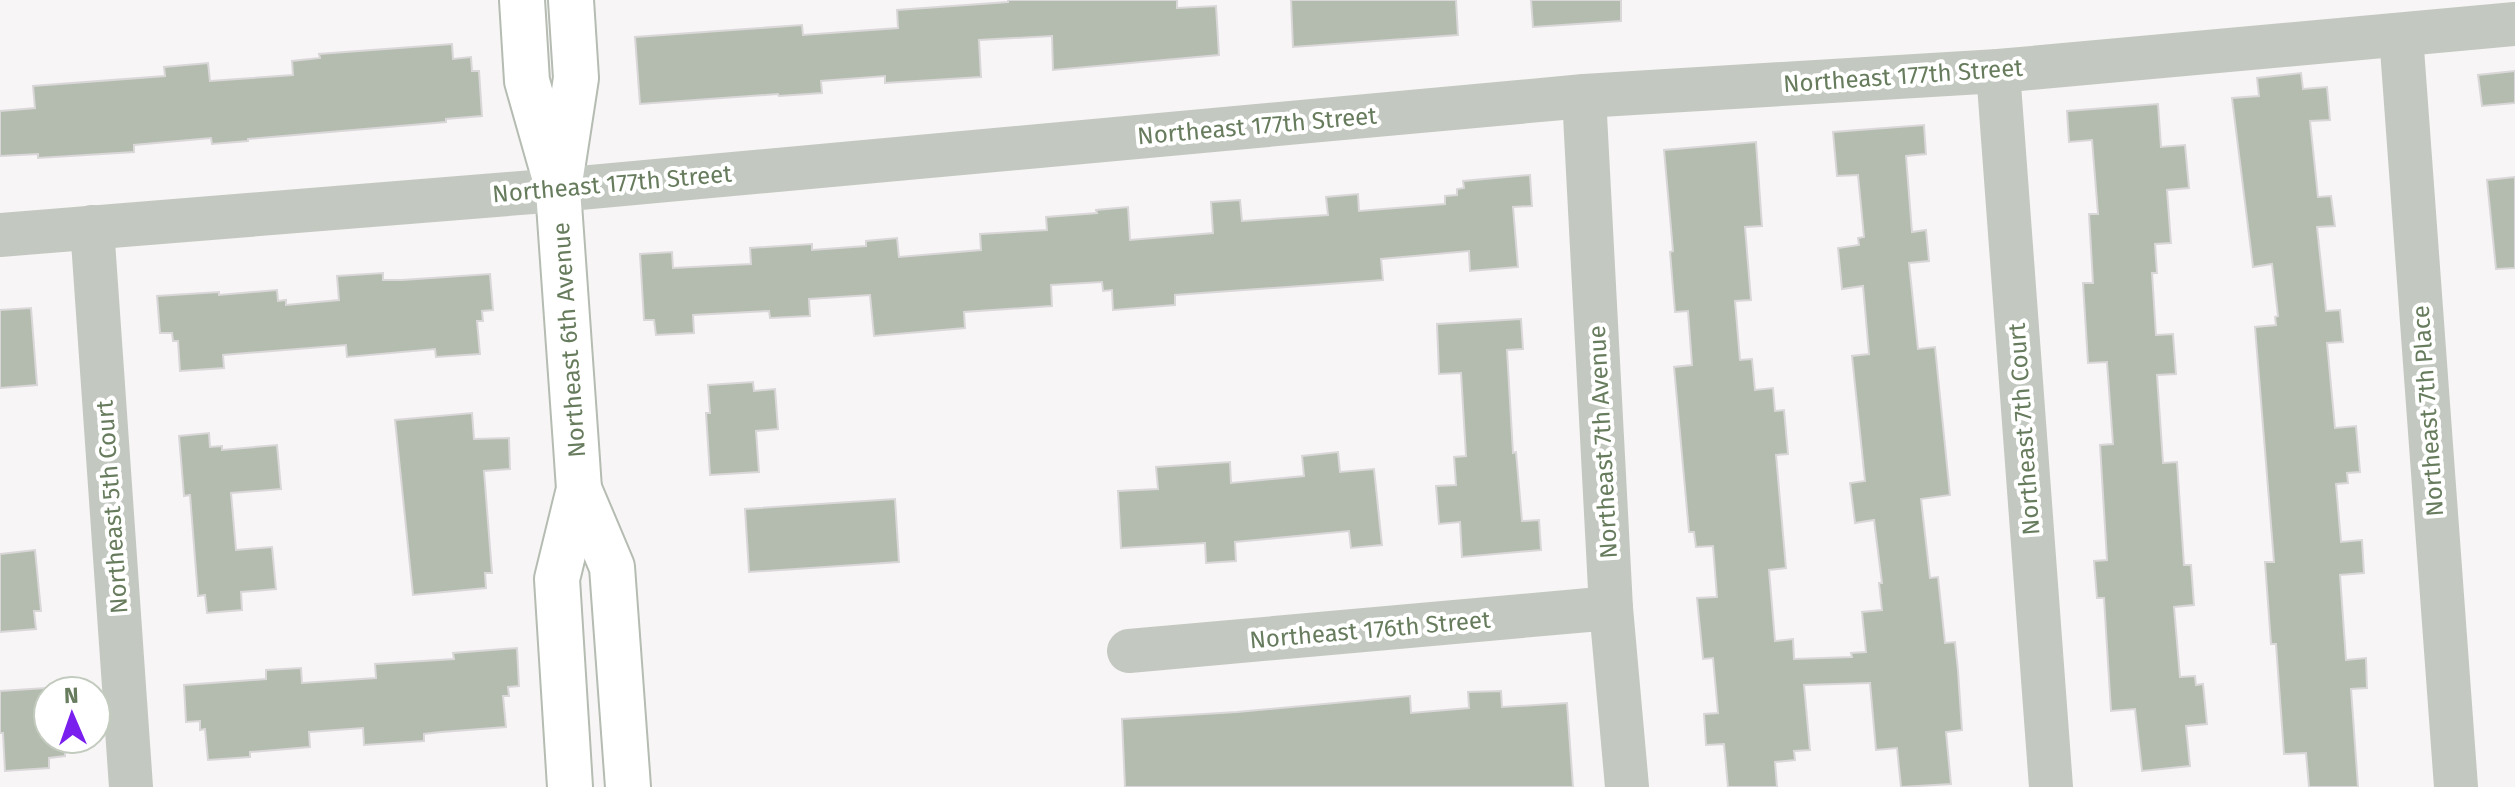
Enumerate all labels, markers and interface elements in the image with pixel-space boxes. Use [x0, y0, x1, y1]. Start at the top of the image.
street label: Northeast 177th Street [1782, 54, 2024, 98]
street label: Northeast 177th Street [1136, 102, 1378, 150]
street label: Northeast 177th Street [491, 160, 733, 208]
street label: Northeast 6th Avenue [547, 221, 591, 459]
street label: Northeast 7th Place [2407, 304, 2449, 518]
street label: Northeast 7th Court [2003, 321, 2045, 536]
street label: Northeast 7th Avenue [1583, 325, 1623, 559]
street label: Northeast 5th Court [91, 399, 133, 615]
street label: Northeast 176th Street [1248, 605, 1492, 654]
north arrow [32, 675, 112, 755]
text: N [64, 682, 79, 709]

